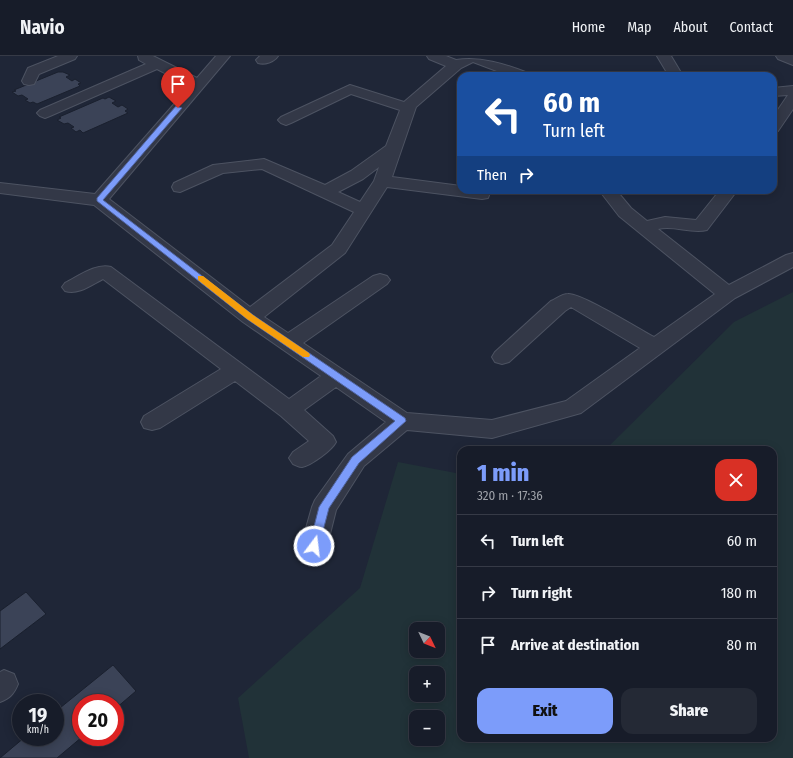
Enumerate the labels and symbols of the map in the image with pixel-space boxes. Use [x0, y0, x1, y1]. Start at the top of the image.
pin [161, 67, 195, 108]
position arrow [293, 525, 335, 567]
north arrow [409, 622, 445, 658]
speed limit sign: 20 [72, 694, 124, 746]

